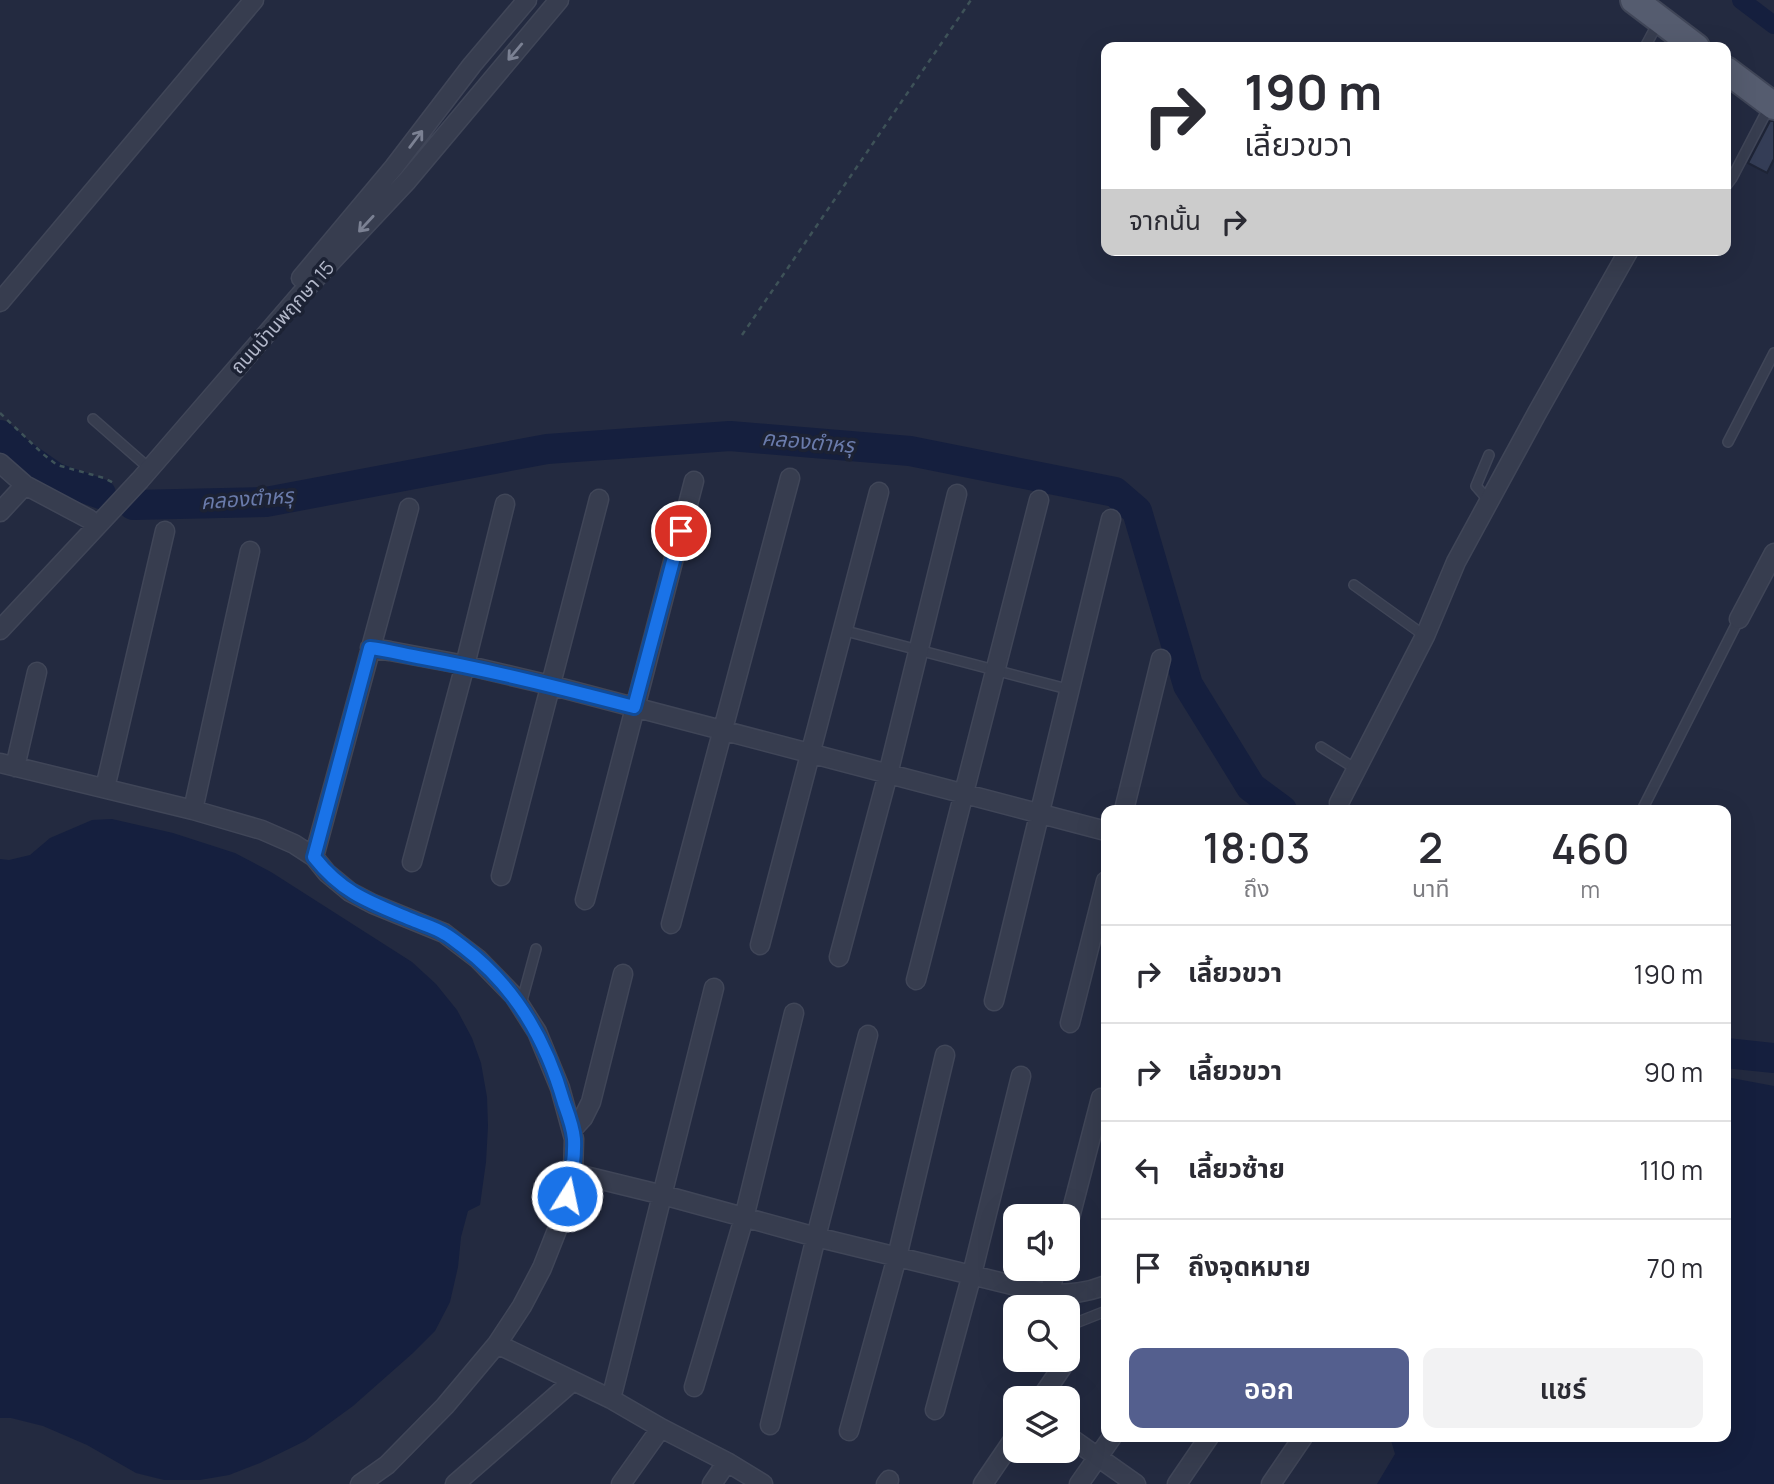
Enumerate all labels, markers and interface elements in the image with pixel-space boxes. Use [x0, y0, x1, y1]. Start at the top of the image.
one-way arrow [507, 43, 523, 61]
text: 190 m [1244, 58, 1382, 125]
icon: right [1129, 70, 1220, 161]
text: เลี้ยวขวา [1244, 122, 1352, 166]
one-way arrow [408, 130, 423, 149]
text: จากนั้น [1129, 202, 1201, 238]
icon: right [1215, 203, 1253, 241]
one-way arrow [358, 215, 375, 232]
street label: ถนนบ้านพฤกษา 15 [224, 255, 340, 379]
water label: คลองตำหรุ [761, 423, 857, 459]
water label: คลองตำหรุ [200, 481, 296, 515]
pin [651, 501, 711, 561]
icon: arrive [662, 512, 700, 550]
text: 18:03 [1203, 818, 1310, 876]
text: 2 [1418, 818, 1443, 876]
text: 460 [1551, 819, 1629, 877]
text: ถึง [1243, 872, 1270, 904]
text: นาที [1412, 872, 1449, 904]
text: m [1580, 873, 1600, 905]
text: เลี้ยวขวา [1188, 954, 1282, 990]
icon: right [1129, 955, 1167, 993]
text: 190 m [1634, 956, 1703, 992]
text: เลี้ยวขวา [1188, 1052, 1282, 1088]
icon: right [1129, 1053, 1167, 1091]
text: 90 m [1644, 1054, 1703, 1090]
text: เลี้ยวซ้าย [1188, 1150, 1285, 1186]
icon: left [1129, 1151, 1167, 1189]
text: 110 m [1640, 1152, 1703, 1188]
position arrow [530, 1159, 604, 1233]
map controls [1003, 1204, 1080, 1463]
button: sound [1003, 1204, 1080, 1281]
text: ถึงจุดหมาย [1188, 1248, 1311, 1284]
icon: arrive [1129, 1249, 1167, 1287]
text: 70 m [1647, 1250, 1703, 1286]
button: search [1003, 1295, 1080, 1372]
button: ออก [1129, 1348, 1409, 1428]
button: แชร์ [1423, 1348, 1703, 1428]
button: layers [1003, 1386, 1080, 1463]

